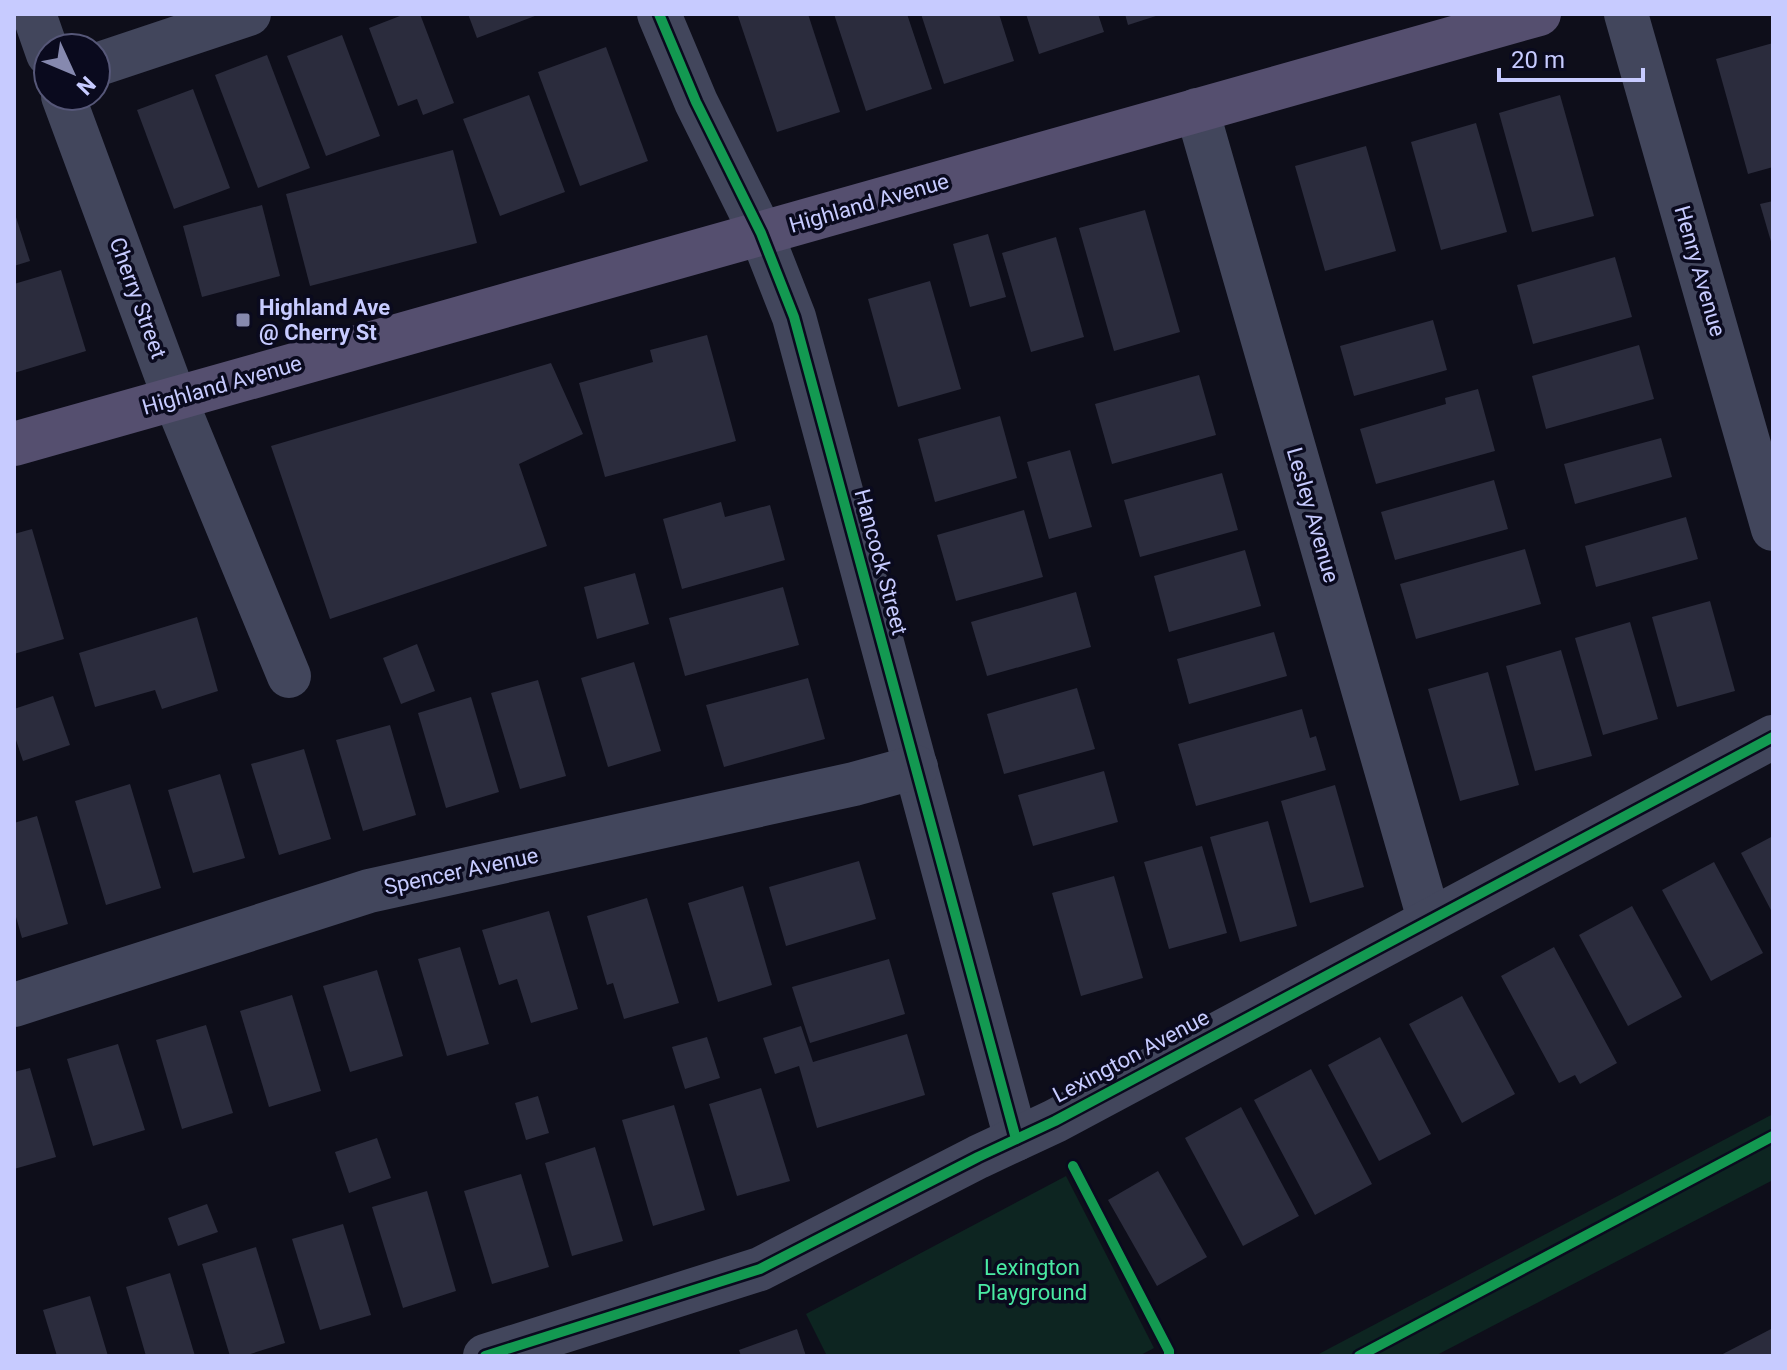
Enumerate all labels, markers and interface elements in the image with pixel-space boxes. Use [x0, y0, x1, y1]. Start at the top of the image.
north arrow [32, 32, 112, 112]
scale bar [1499, 32, 1643, 82]
text: 20 m [1511, 46, 1565, 74]
text: N [72, 71, 100, 100]
street label: Highland Avenue [786, 168, 952, 238]
street label: Henry Avenue [1669, 203, 1731, 339]
street label: Cherry Street [105, 234, 171, 362]
place label: Highland Ave @ Cherry St [259, 295, 390, 345]
marker: Highland Ave @ Cherry St [234, 311, 252, 329]
street label: Highland Avenue [139, 350, 305, 420]
street label: Lesley Avenue [1282, 444, 1344, 586]
street label: Hancock Street [850, 486, 912, 638]
street label: Spencer Avenue [381, 842, 541, 900]
street label: Lexington Avenue [1049, 1004, 1213, 1108]
park label: Lexington Playground [977, 1255, 1087, 1305]

